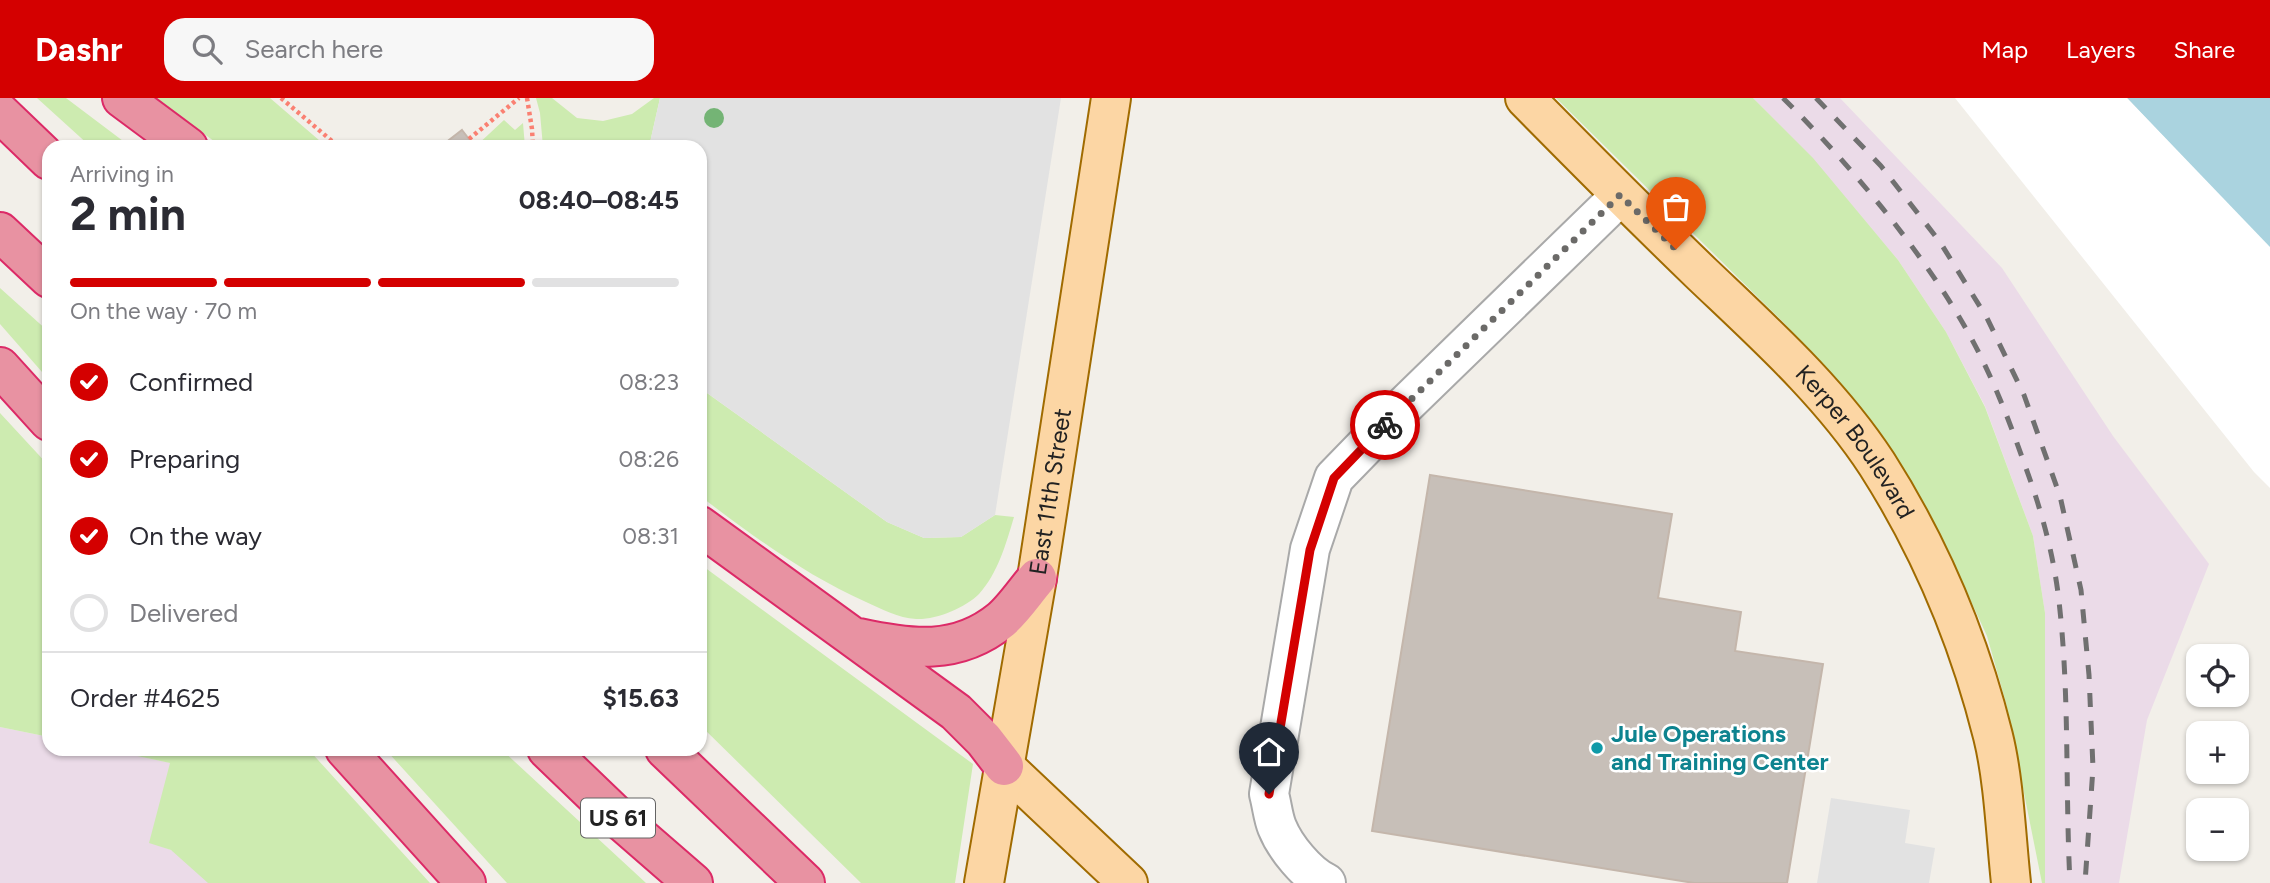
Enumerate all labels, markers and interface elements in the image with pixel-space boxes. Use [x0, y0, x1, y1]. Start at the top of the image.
search box [164, 18, 654, 81]
text: Dashr [35, 30, 122, 69]
icon: search [188, 30, 226, 68]
text: Search here [244, 33, 383, 65]
text: Map [1981, 35, 2028, 64]
text: Layers [2066, 35, 2135, 64]
text: Share [2173, 35, 2235, 64]
text: Arriving in [70, 160, 174, 188]
pin [1646, 177, 1706, 249]
text: 08:40–08:45 [519, 184, 679, 216]
text: 2 min [70, 186, 186, 242]
icon: bag [1657, 188, 1695, 226]
text: On the way · 70 m [70, 297, 257, 325]
street label: Kerper Boulevard [1790, 359, 1921, 524]
icon: check [70, 363, 108, 401]
text: Confirmed [129, 366, 253, 398]
text: 08:23 [619, 368, 679, 396]
courier [1350, 390, 1420, 460]
street label: East 11th Street [1023, 406, 1077, 577]
icon: bike [1366, 406, 1404, 444]
icon: check [70, 440, 108, 478]
text: Preparing [129, 443, 240, 475]
text: 08:26 [618, 445, 679, 473]
icon: check [70, 517, 108, 555]
text: On the way [129, 520, 262, 552]
text: 08:31 [622, 522, 679, 550]
text: Delivered [129, 597, 238, 629]
map controls [2186, 644, 2249, 861]
button: locate [2186, 644, 2249, 707]
text: Order #4625 [70, 682, 220, 714]
text: $15.63 [603, 682, 679, 714]
place label: Jule Operations and Training Center [1611, 719, 1829, 776]
button: + [2186, 721, 2249, 784]
pin [1239, 722, 1299, 794]
icon: home [1250, 733, 1288, 771]
marker: Jule Operations and Training Center [1589, 740, 1605, 756]
road number: US 61 [581, 798, 655, 838]
button: − [2186, 798, 2249, 861]

